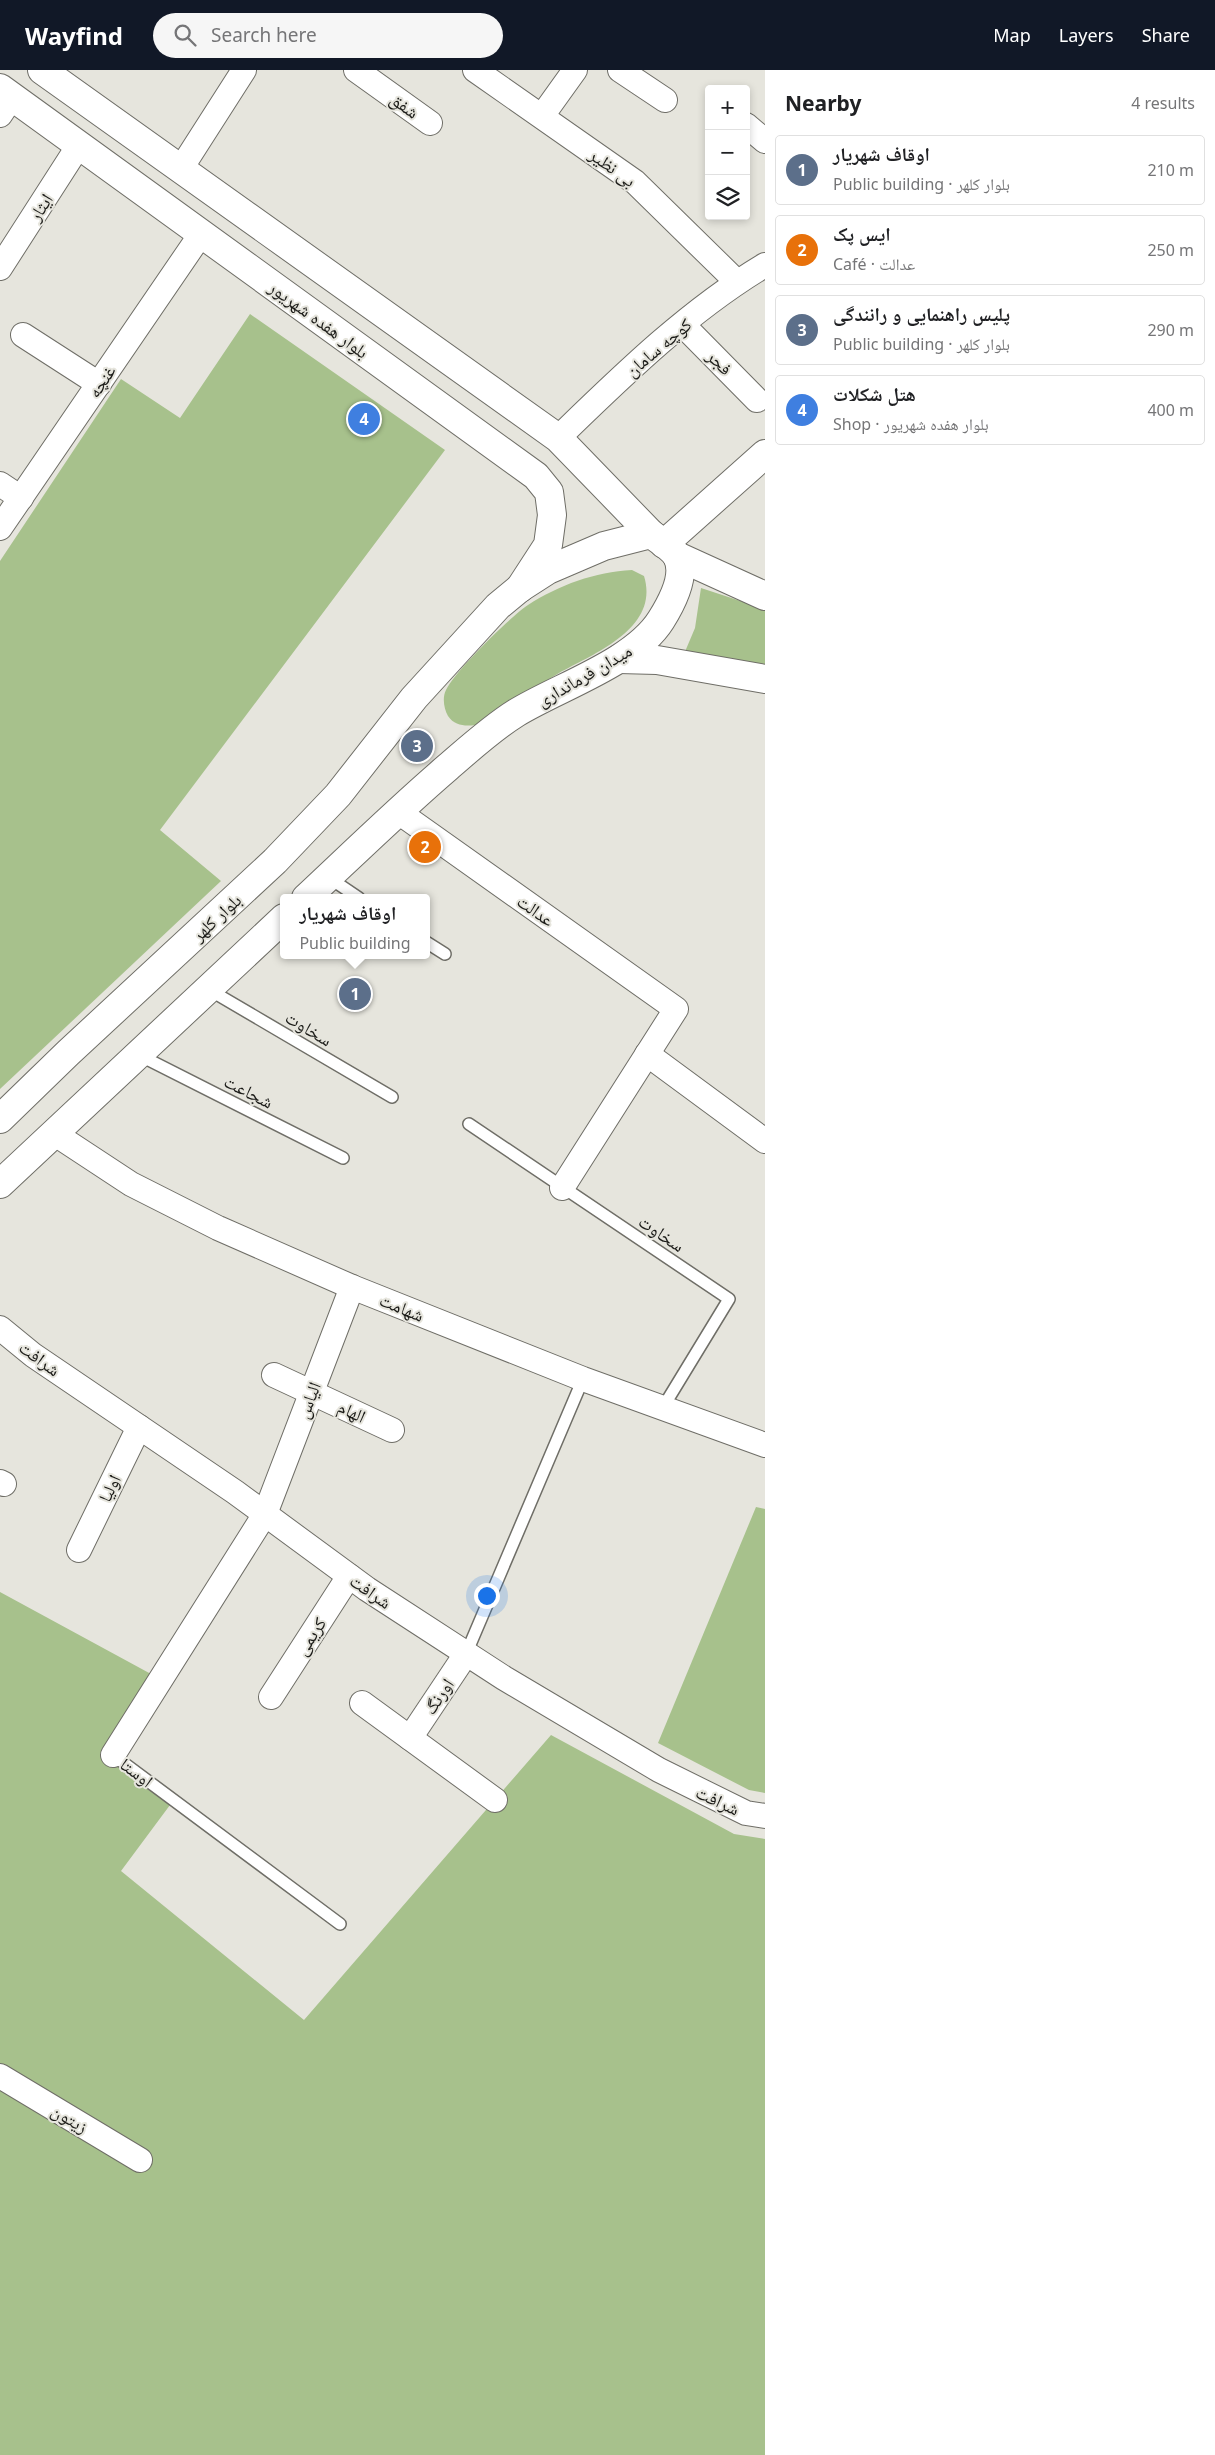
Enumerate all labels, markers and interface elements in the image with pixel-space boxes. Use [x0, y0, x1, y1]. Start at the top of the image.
search box [153, 13, 503, 58]
text: Wayfind [25, 19, 123, 52]
icon: search [171, 21, 199, 49]
text: Search here [211, 22, 317, 48]
text: Map [993, 23, 1031, 47]
text: Layers [1059, 23, 1114, 47]
text: Share [1142, 23, 1190, 47]
map controls [705, 85, 750, 220]
button: + [705, 85, 750, 130]
street label: شفق [386, 86, 424, 124]
text: Nearby [785, 89, 861, 117]
text: 4 results [1131, 92, 1195, 114]
button: − [705, 130, 750, 175]
street label: بی نظیر [584, 141, 641, 192]
text: اوقاف شهریار [833, 141, 930, 167]
text: 1 [797, 159, 807, 181]
text: 210 m [1147, 159, 1194, 181]
text: Public building · بلوار کلهر [833, 173, 1010, 195]
button: layers [705, 175, 750, 220]
street label: ایثار [22, 189, 58, 226]
text: ایس پک [833, 221, 891, 247]
text: 2 [797, 239, 807, 261]
text: 250 m [1147, 239, 1194, 261]
text: Café · عدالت [833, 253, 915, 275]
street label: بلوار هفده شهریور [263, 274, 374, 363]
text: پلیس راهنمایی و رانندگی [833, 301, 1010, 327]
street label: کوچه سامان [620, 312, 697, 382]
text: 3 [797, 319, 807, 341]
text: 290 m [1147, 319, 1194, 341]
text: Public building · بلوار کلهر [833, 333, 1010, 355]
street label: فجر [701, 343, 738, 380]
street label: غنچه [81, 360, 121, 402]
text: هتل شکلات [833, 381, 916, 407]
text: 4 [797, 399, 807, 421]
text: 400 m [1147, 399, 1194, 421]
pin: 4 [348, 400, 380, 438]
text: Shop · بلوار هفده شهریور [833, 413, 989, 435]
street label: میدان فرمانداری [532, 638, 636, 712]
pin: 3 [401, 727, 433, 765]
pin: 2 [409, 828, 441, 866]
street label: بلوار کلهر [185, 888, 246, 947]
street label: عدالت [513, 889, 559, 931]
popup [280, 894, 430, 959]
text: اوقاف شهریار [299, 900, 396, 926]
text: Public building [299, 932, 411, 954]
pin: 1 [339, 975, 371, 1013]
street label: سخاوت [281, 1005, 337, 1051]
street label: شجاعت [220, 1068, 278, 1114]
street label: سخاوت [634, 1209, 690, 1257]
street label: شهامت [376, 1287, 428, 1327]
street label: شرافت [14, 1335, 66, 1381]
street label: الیاس [290, 1378, 326, 1422]
street label: الهام [334, 1394, 370, 1429]
street label: اولیا [92, 1470, 126, 1506]
street label: شرافت [345, 1568, 397, 1614]
your location [474, 1583, 500, 1609]
street label: کریمی [289, 1612, 331, 1660]
street label: اورنگ [417, 1673, 459, 1719]
street label: اوستا [116, 1752, 158, 1792]
street label: شرافت [692, 1779, 744, 1821]
street label: زیتون [47, 2098, 93, 2138]

